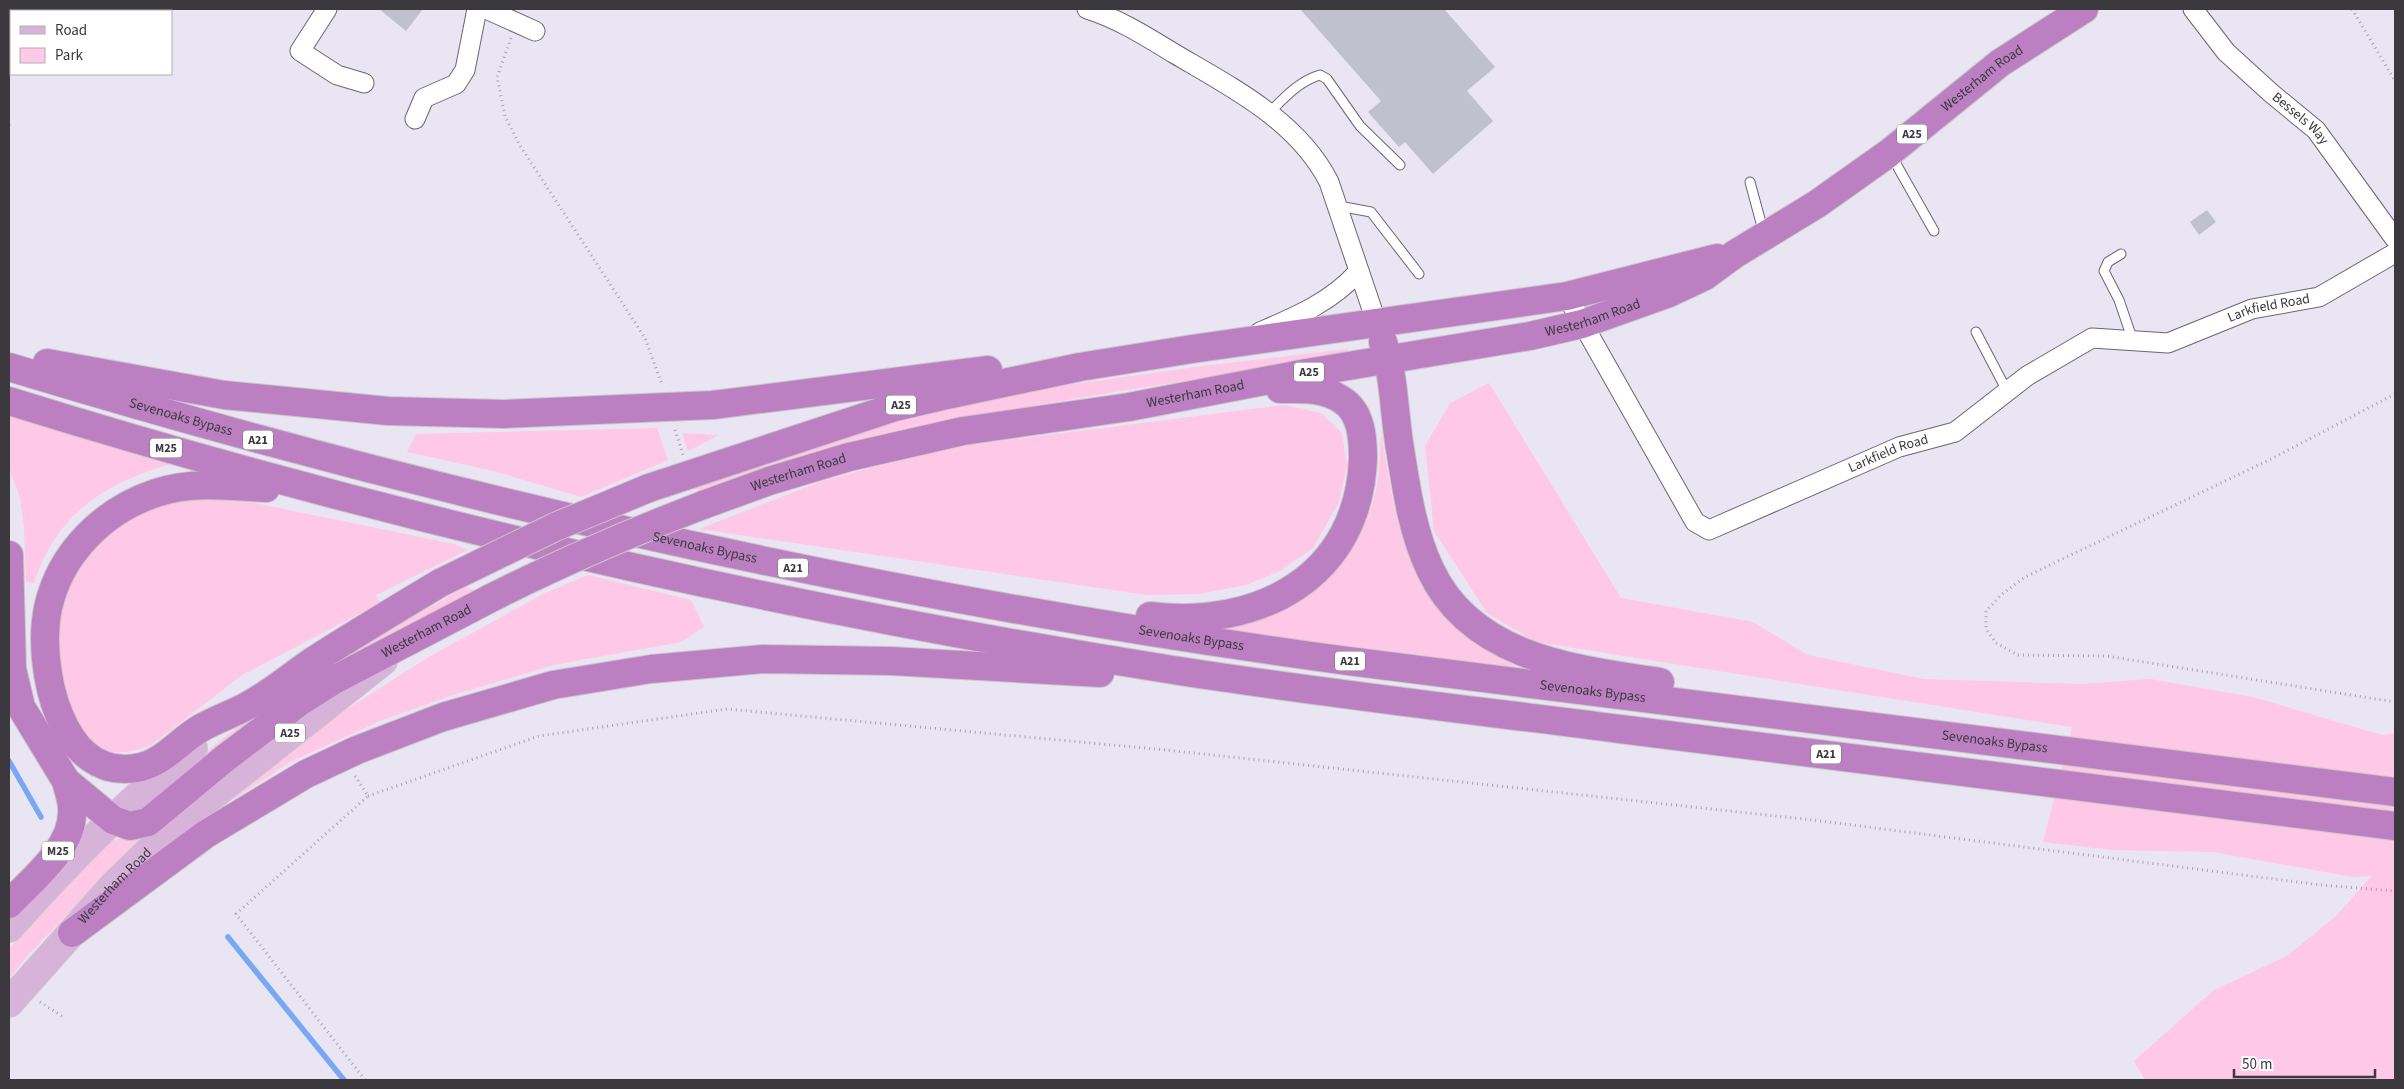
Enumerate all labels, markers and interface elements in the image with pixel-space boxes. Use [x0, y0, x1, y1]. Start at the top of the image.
legend [10, 10, 172, 75]
text: Road [55, 20, 87, 41]
street label: Westerham Road [1937, 41, 2027, 117]
text: Park [55, 45, 84, 66]
street label: Bessels Way [2267, 88, 2334, 149]
road number: A25 [1897, 125, 1927, 144]
street label: Larkfield Road [2224, 289, 2312, 328]
street label: Westerham Road [1543, 294, 1643, 342]
road number: A25 [1294, 362, 1324, 382]
street label: Westerham Road [1145, 375, 1246, 413]
street label: Sevenoaks Bypass [127, 393, 235, 441]
road number: A25 [886, 396, 916, 414]
road number: A21 [243, 430, 273, 450]
street label: Larkfield Road [1845, 430, 1931, 478]
road number: M25 [150, 438, 182, 458]
street label: Westerham Road [748, 448, 849, 497]
street label: Sevenoaks Bypass [650, 527, 759, 569]
road number: A21 [778, 558, 808, 578]
street label: Westerham Road [378, 600, 475, 663]
street label: Sevenoaks Bypass [1137, 620, 1246, 656]
road number: A21 [1335, 651, 1365, 670]
street label: Sevenoaks Bypass [1539, 675, 1647, 708]
road number: A25 [275, 724, 305, 742]
street label: Sevenoaks Bypass [1940, 725, 2049, 758]
road number: A21 [1811, 744, 1841, 764]
road number: M25 [42, 841, 74, 860]
street label: Westerham Road [74, 843, 157, 929]
scale bar [2234, 1046, 2375, 1078]
text: 50 m [2242, 1054, 2272, 1075]

